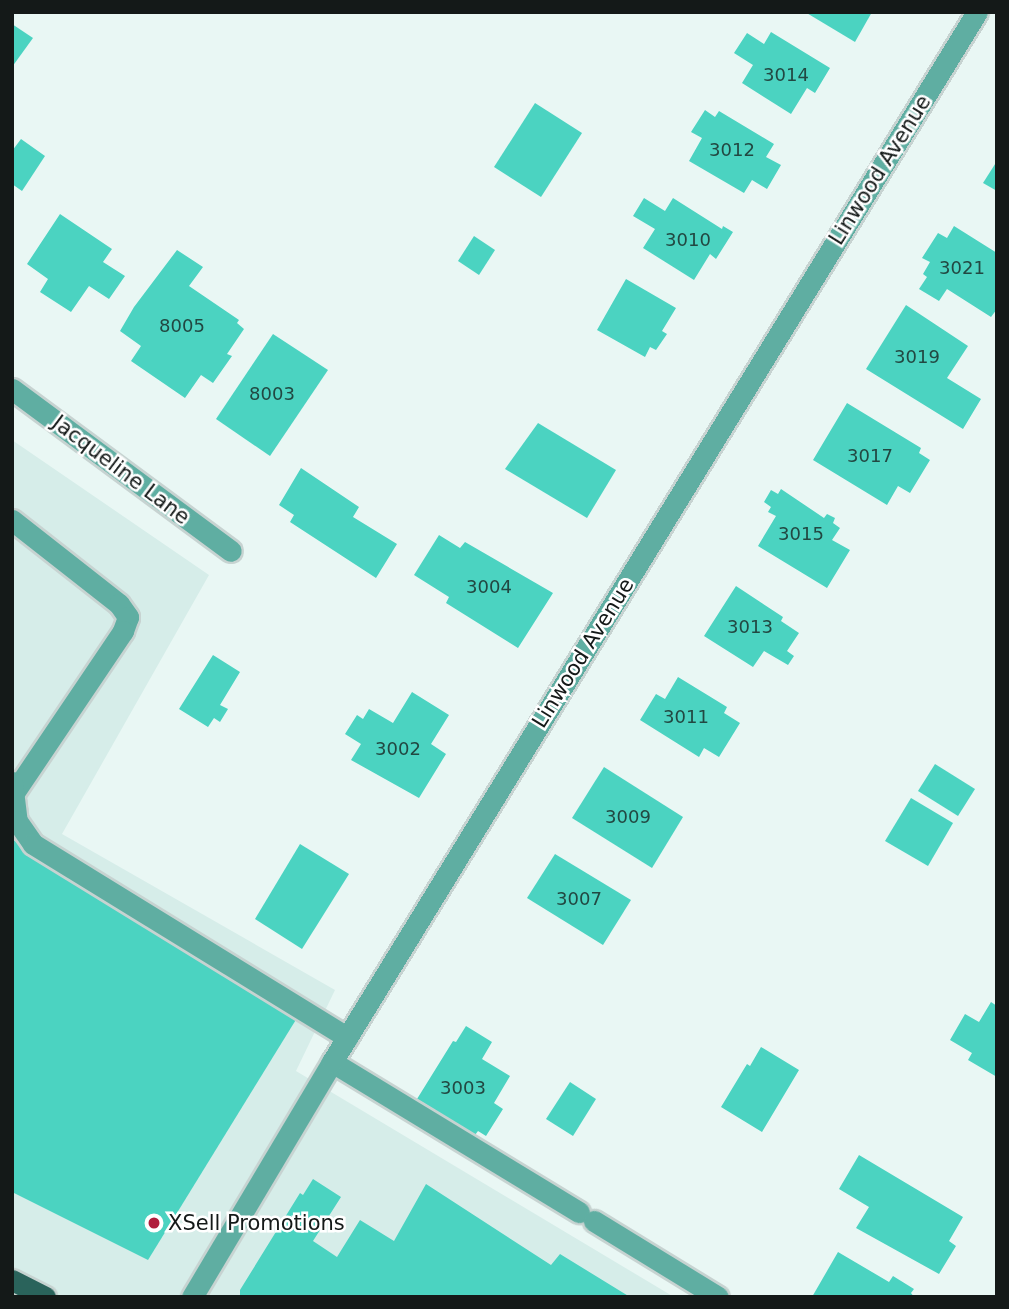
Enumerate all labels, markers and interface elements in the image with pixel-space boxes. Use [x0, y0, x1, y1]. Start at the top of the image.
house number: 3014 [763, 64, 809, 86]
street label: Linwood Avenue [824, 90, 936, 250]
house number: 3012 [709, 139, 755, 161]
house number: 3010 [665, 229, 711, 251]
house number: 3021 [939, 257, 985, 279]
house number: 8005 [159, 315, 205, 337]
house number: 3019 [894, 346, 940, 368]
house number: 8003 [249, 383, 295, 405]
street label: Jacqueline Lane [47, 410, 195, 530]
house number: 3017 [847, 445, 893, 467]
house number: 3015 [778, 523, 824, 545]
street label: Linwood Avenue [527, 573, 639, 733]
house number: 3004 [466, 576, 512, 598]
house number: 3013 [727, 616, 773, 638]
house number: 3011 [663, 706, 709, 728]
house number: 3002 [375, 738, 421, 760]
house number: 3009 [605, 806, 651, 828]
house number: 3007 [556, 888, 602, 910]
house number: 3003 [440, 1077, 486, 1099]
place label: XSell Promotions [168, 1210, 345, 1236]
marker: XSell Promotions [146, 1215, 162, 1231]

